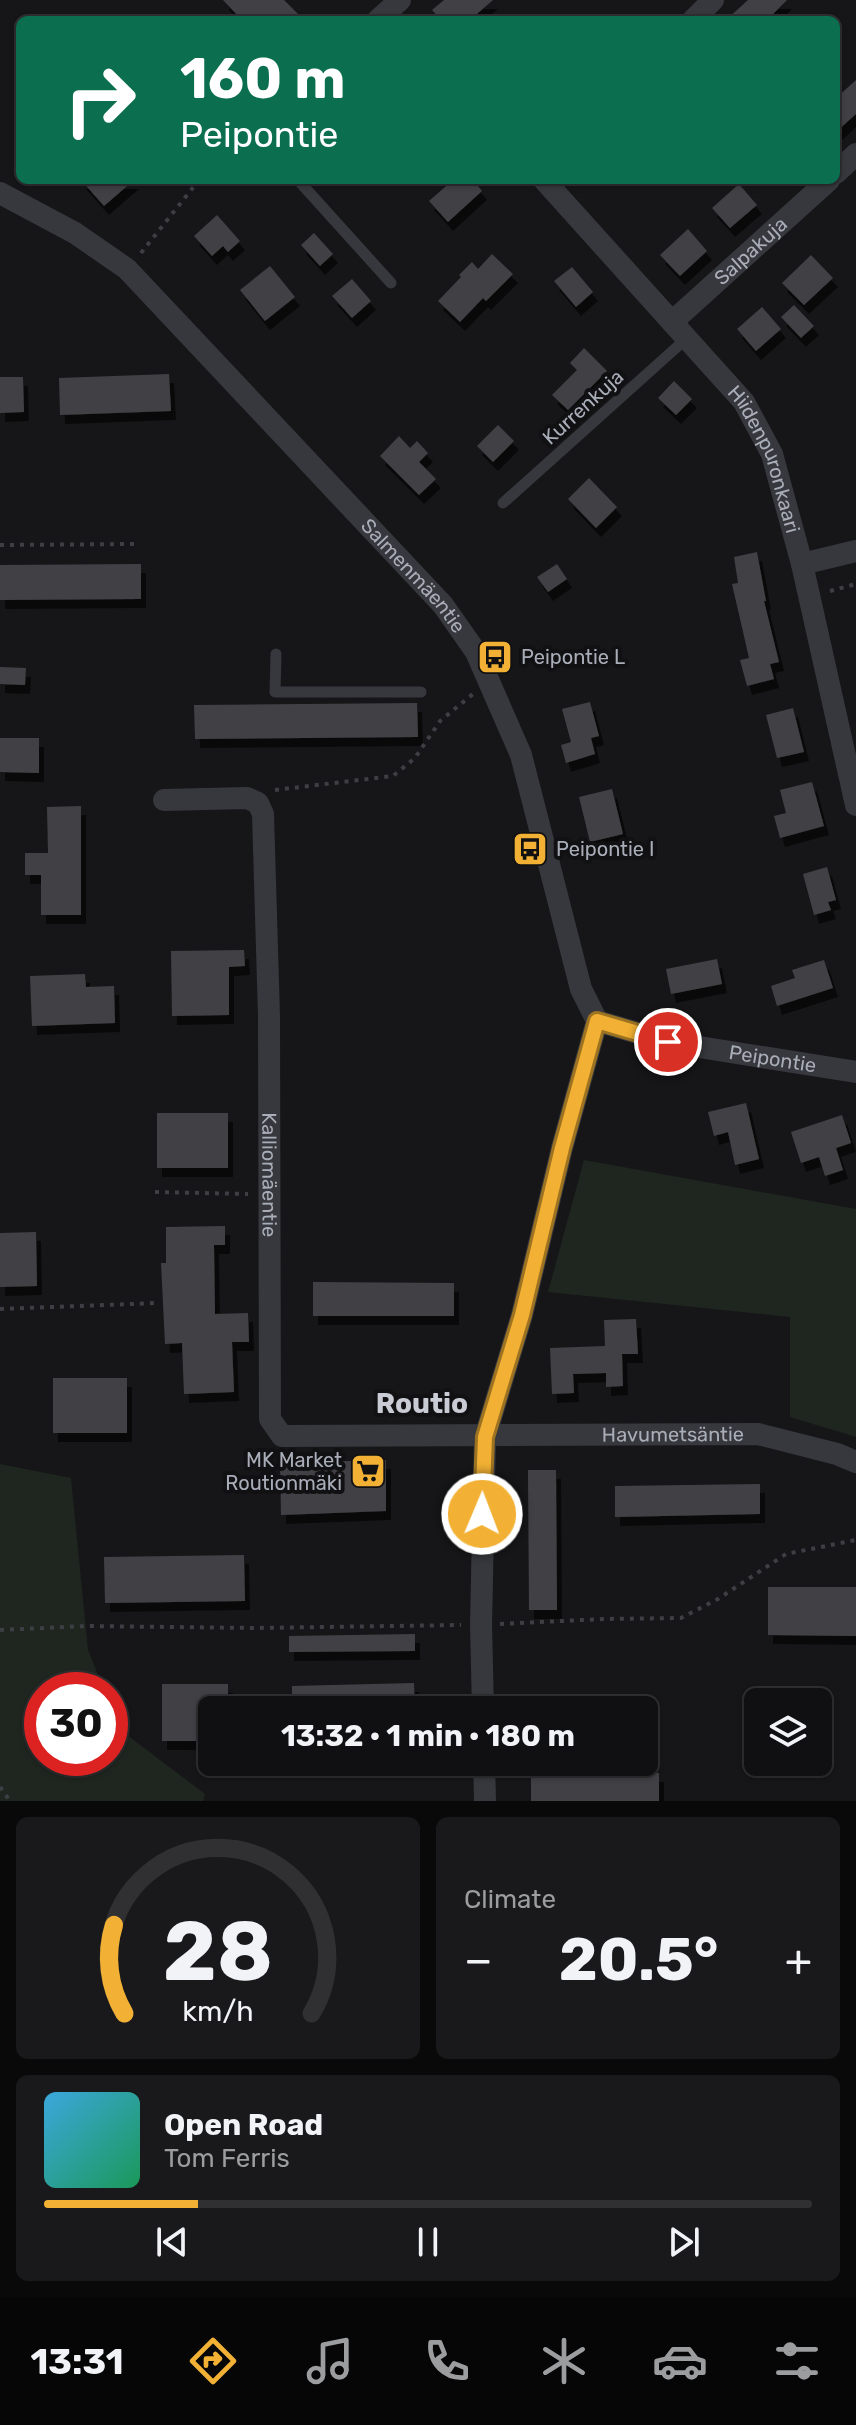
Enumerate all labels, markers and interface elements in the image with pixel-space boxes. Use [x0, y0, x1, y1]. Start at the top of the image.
text: 160 m [180, 46, 346, 112]
icon: right [48, 48, 152, 152]
text: Peipontie [180, 113, 338, 156]
street label: Salpakuja [709, 212, 792, 290]
street label: Kurrenkuja [538, 364, 628, 450]
street label: Hiidenpuronkaari [723, 380, 805, 536]
street label: Salmenmäentie [356, 514, 471, 637]
bus stop icon: Peipontie L [476, 638, 514, 676]
place label: Peipontie L [521, 645, 625, 669]
bus stop icon: Peipontie I [511, 830, 549, 868]
place label: Peipontie I [556, 837, 654, 861]
pin [634, 1008, 702, 1076]
icon: arrive [646, 1020, 690, 1064]
street label: Peipontie [727, 1040, 818, 1077]
street label: Kalliomäentie [257, 1112, 282, 1237]
district label: Routio [376, 1387, 468, 1420]
street label: Havumetsäntie [602, 1422, 744, 1447]
place label: MK Market Routionmäki [225, 1448, 342, 1495]
supermarket icon: MK Market Routionmäki [349, 1452, 387, 1490]
position arrow [440, 1472, 524, 1556]
speed limit sign: 30 [24, 1672, 128, 1776]
map controls [744, 1688, 832, 1776]
button: layers [744, 1688, 832, 1776]
text: 13:32 · 1 min · 180 m [281, 1718, 575, 1754]
text: Climate [464, 1884, 556, 1915]
text: 28 [163, 1902, 273, 2001]
text: 20.5° [559, 1924, 719, 1995]
text: − [464, 1934, 493, 1986]
text: + [785, 1934, 812, 1986]
text: km/h [182, 1994, 254, 2028]
text: Open Road [164, 2107, 323, 2143]
text: Tom Ferris [164, 2143, 290, 2174]
icon: previous [150, 2220, 194, 2264]
icon: pause [406, 2220, 450, 2264]
icon: next [662, 2220, 706, 2264]
icon: directions [185, 2333, 241, 2389]
icon: music [302, 2333, 358, 2389]
icon: phone [419, 2333, 475, 2389]
icon: climate [536, 2333, 592, 2389]
icon: car [652, 2333, 708, 2389]
icon: filters [769, 2333, 825, 2389]
text: 13:31 [30, 2340, 124, 2383]

